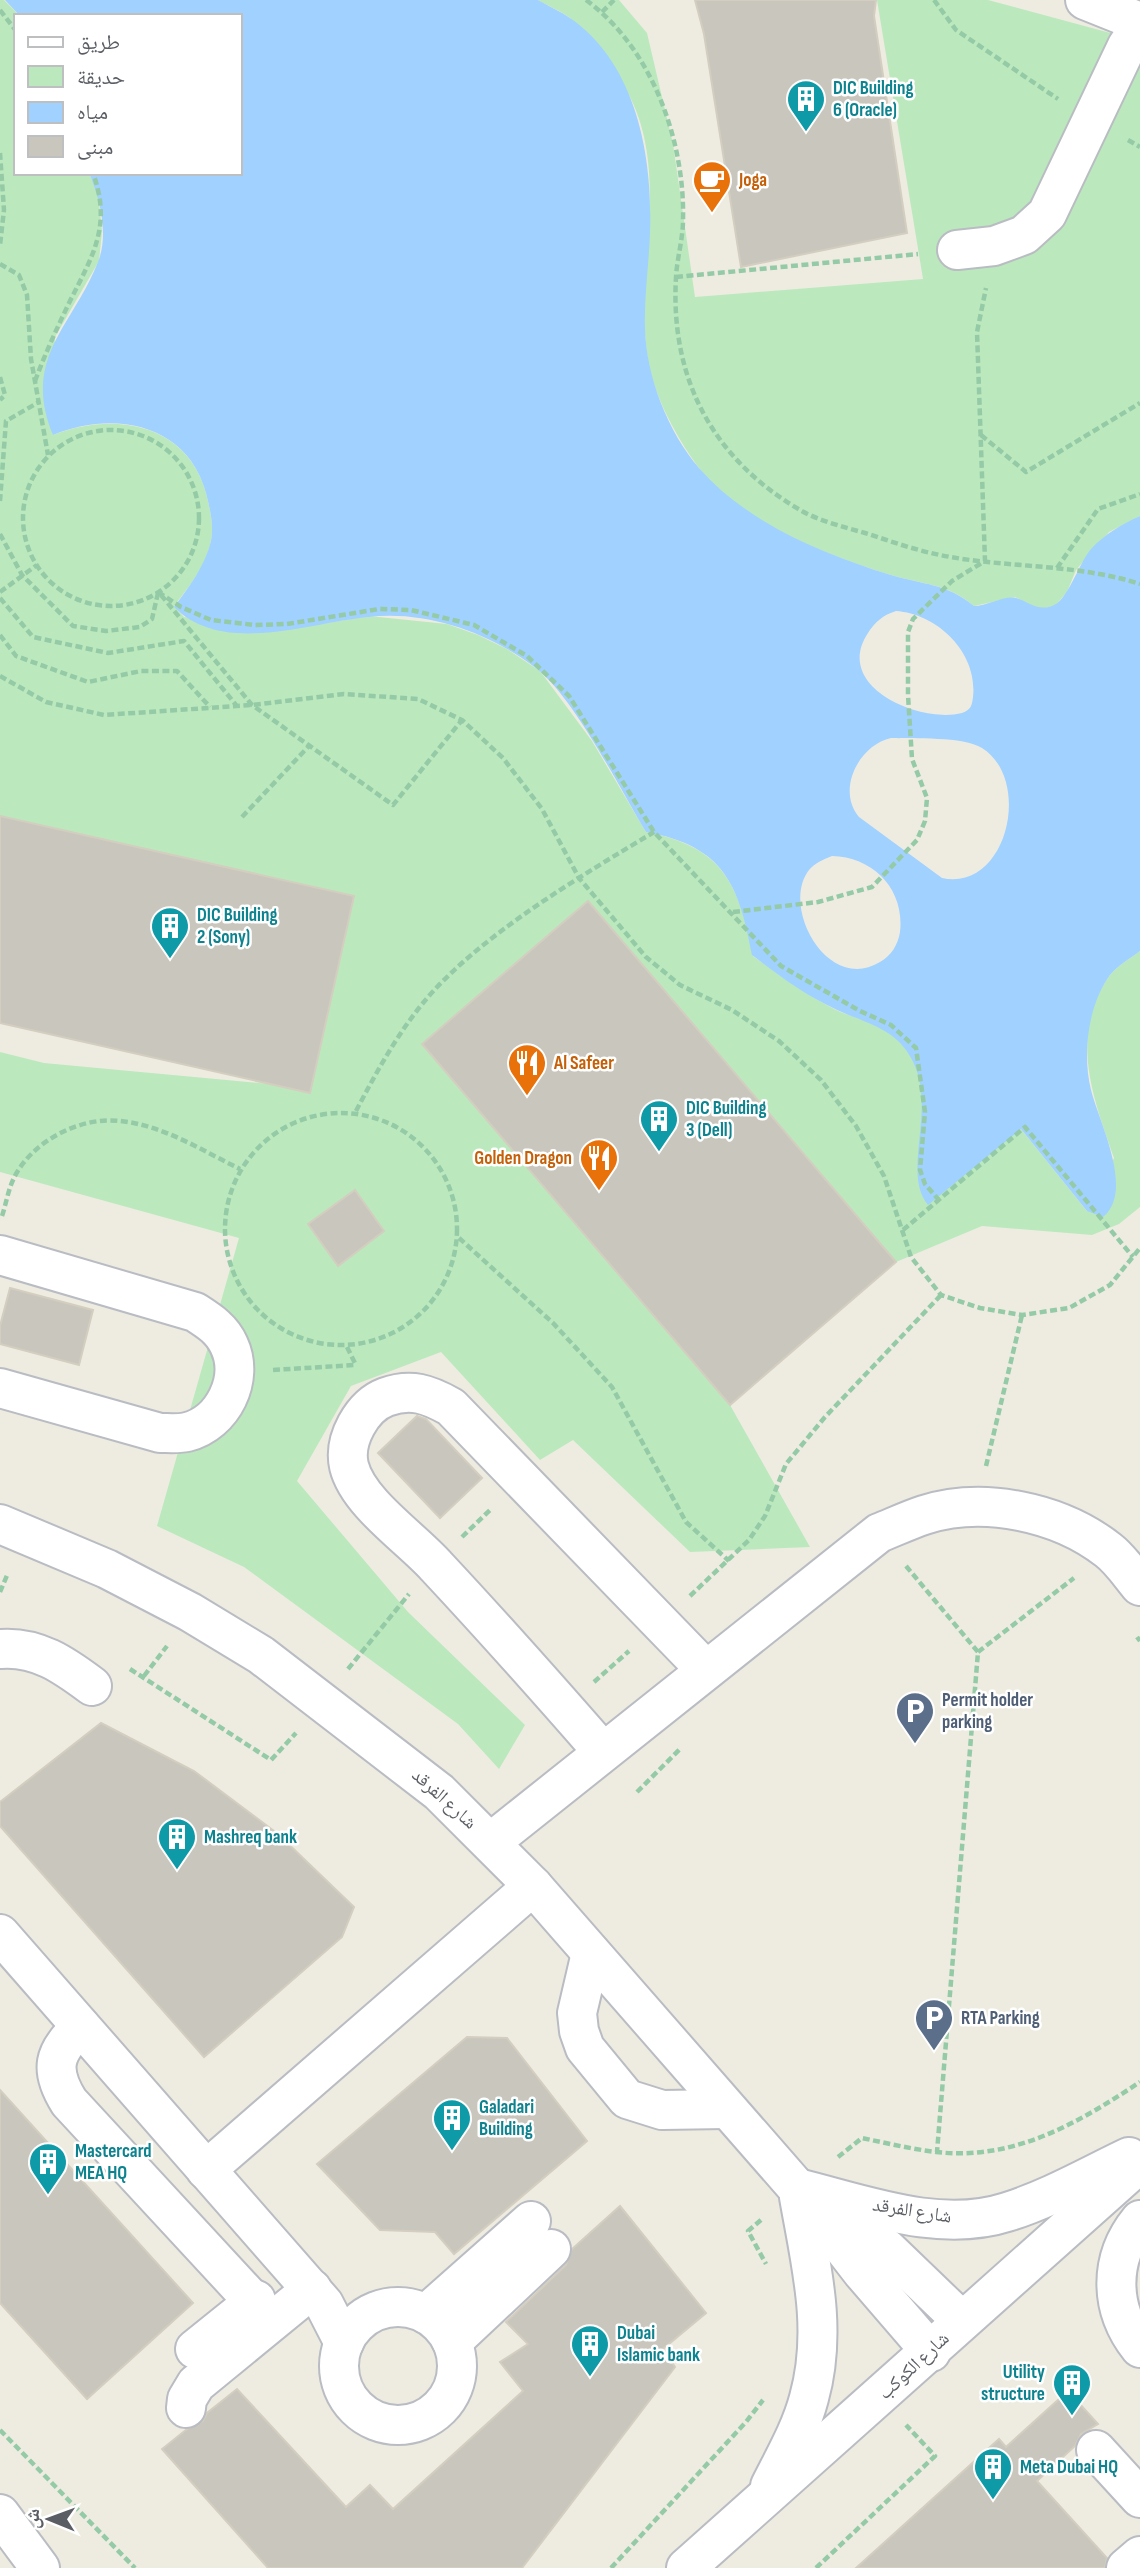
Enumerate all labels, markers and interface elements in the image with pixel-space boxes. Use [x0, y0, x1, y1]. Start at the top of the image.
legend [14, 14, 242, 175]
text: طريق [77, 30, 120, 55]
text: حديقة [77, 65, 125, 90]
place label: DIC Building 6 (Oracle) [833, 77, 913, 122]
building icon: DIC Building 6 (Oracle) [785, 78, 827, 133]
text: مياه [77, 100, 108, 125]
text: مبنى [77, 135, 113, 160]
cafe icon: Joga [691, 159, 733, 214]
place label: Joga [738, 169, 767, 192]
place label: DIC Building 2 (Sony) [197, 904, 277, 949]
building icon: DIC Building 2 (Sony) [149, 905, 191, 960]
restaurant icon: Al Safeer [506, 1042, 548, 1097]
place label: Al Safeer [553, 1052, 614, 1075]
place label: DIC Building 3 (Dell) [686, 1097, 766, 1142]
building icon: DIC Building 3 (Dell) [638, 1098, 680, 1153]
restaurant icon: Golden Dragon [578, 1137, 620, 1192]
place label: Golden Dragon [474, 1147, 572, 1170]
place label: Permit holder parking [942, 1689, 1033, 1734]
parking icon: Permit holder parking [894, 1690, 936, 1745]
street label: شارع الفرقد [407, 1764, 481, 1834]
building icon: Mashreq bank [156, 1816, 198, 1871]
place label: Mashreq bank [204, 1826, 297, 1849]
parking icon: RTA Parking [913, 1997, 955, 2052]
place label: RTA Parking [961, 2007, 1040, 2030]
place label: Galadari Building [479, 2096, 534, 2141]
building icon: Galadari Building [431, 2097, 473, 2152]
place label: Mastercard MEA HQ [75, 2140, 152, 2185]
building icon: Mastercard MEA HQ [27, 2141, 69, 2196]
street label: شارع الفرقد [871, 2193, 953, 2229]
place label: Dubai Islamic bank [617, 2322, 700, 2367]
building icon: Dubai Islamic bank [569, 2323, 611, 2378]
street label: شارع الكوكب [874, 2327, 954, 2405]
place label: Utility structure [981, 2361, 1045, 2406]
building icon: Utility structure [1051, 2362, 1093, 2417]
building icon: Meta Dubai HQ [972, 2446, 1014, 2501]
place label: Meta Dubai HQ [1020, 2456, 1118, 2479]
north arrow [14, 2484, 84, 2554]
text: ش [22, 2508, 45, 2529]

